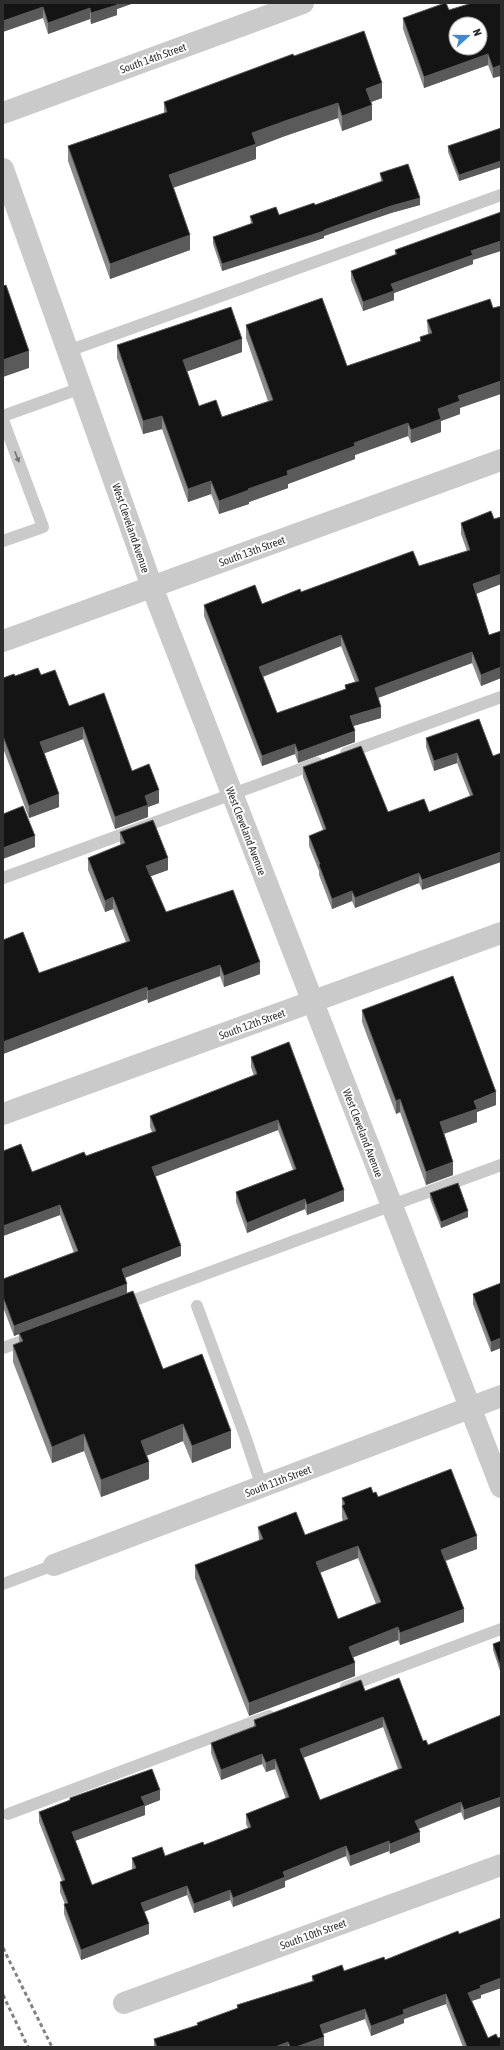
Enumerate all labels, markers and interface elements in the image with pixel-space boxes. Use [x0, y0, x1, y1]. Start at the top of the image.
north arrow [448, 16, 488, 56]
text: N [471, 27, 484, 38]
street label: South 14th Street [118, 40, 188, 76]
one-way arrow [14, 451, 20, 463]
street label: West Cleveland Avenue [110, 482, 152, 574]
street label: South 13th Street [217, 533, 287, 569]
street label: West Cleveland Avenue [224, 785, 268, 877]
street label: South 12th Street [217, 1006, 287, 1042]
street label: West Cleveland Avenue [341, 1087, 385, 1179]
street label: South 11th Street [243, 1463, 313, 1499]
street label: South 10th Street [278, 1916, 348, 1952]

